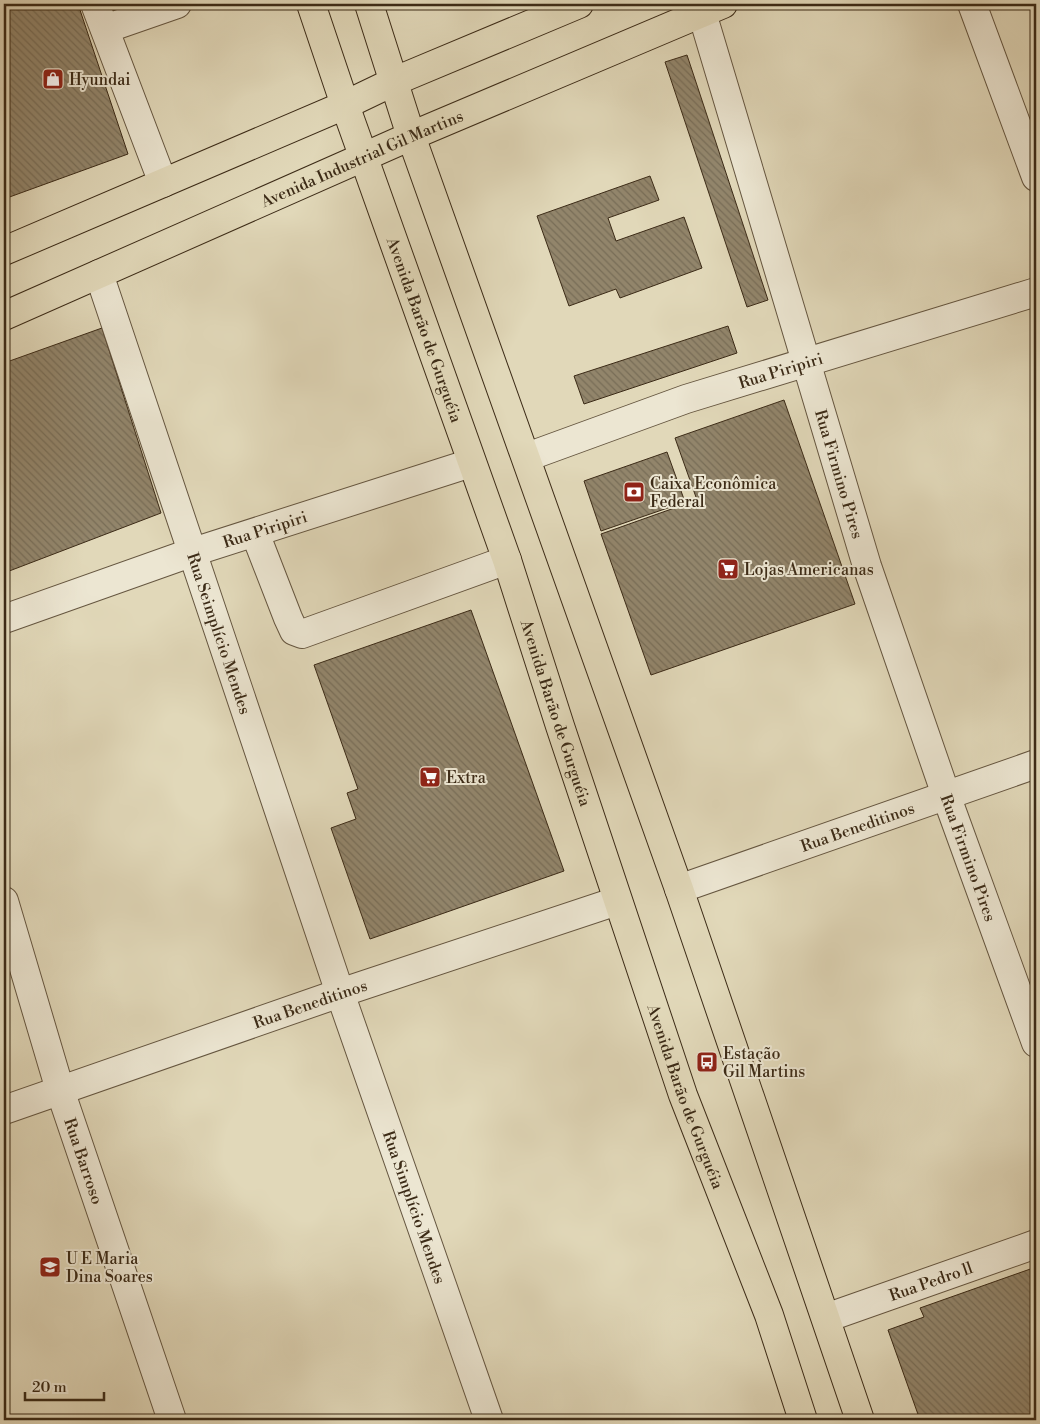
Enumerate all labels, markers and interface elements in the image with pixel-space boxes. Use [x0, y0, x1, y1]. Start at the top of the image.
shop icon: Hyundai [41, 67, 65, 91]
place label: Hyundai [69, 70, 131, 90]
street label: Avenida Industrial Gil Martins [257, 106, 466, 213]
street label: Avenida Barão de Gurguéia [382, 234, 466, 426]
street label: Rua Piripiri [736, 349, 825, 393]
street label: Rua Firmino Pires [810, 407, 867, 541]
place label: Caixa Econômica Federal [650, 474, 777, 512]
bank icon: Caixa Econômica Federal [622, 480, 646, 504]
street label: Rua Piripiri [221, 507, 310, 553]
street label: Rua Seimplício Mendes [182, 550, 255, 717]
supermarket icon: Lojas Americanas [716, 557, 740, 581]
place label: Lojas Americanas [744, 560, 874, 580]
street label: Avenida Barão de Gurguéia [515, 616, 595, 810]
supermarket icon: Extra [418, 765, 442, 789]
place label: Extra [446, 768, 487, 788]
street label: Rua Firmino Pires [936, 792, 1000, 924]
street label: Rua Beneditinos [798, 798, 917, 857]
street label: Rua Beneditinos [251, 976, 370, 1033]
street label: Avenida Barão de Gurguéia [642, 1001, 728, 1193]
place label: Estação Gil Martins [723, 1044, 805, 1082]
bus stop icon: Estação Gil Martins [695, 1050, 719, 1074]
street label: Rua Barroso [59, 1115, 107, 1207]
street label: Rua Simplício Mendes [378, 1128, 450, 1287]
place label: U E Maria Dina Soares [66, 1249, 153, 1287]
school or university icon: U E Maria Dina Soares [38, 1255, 62, 1279]
street label: Rua Pedro ll [887, 1258, 976, 1306]
scale bar [25, 1369, 104, 1401]
text: 20 m [32, 1378, 67, 1397]

